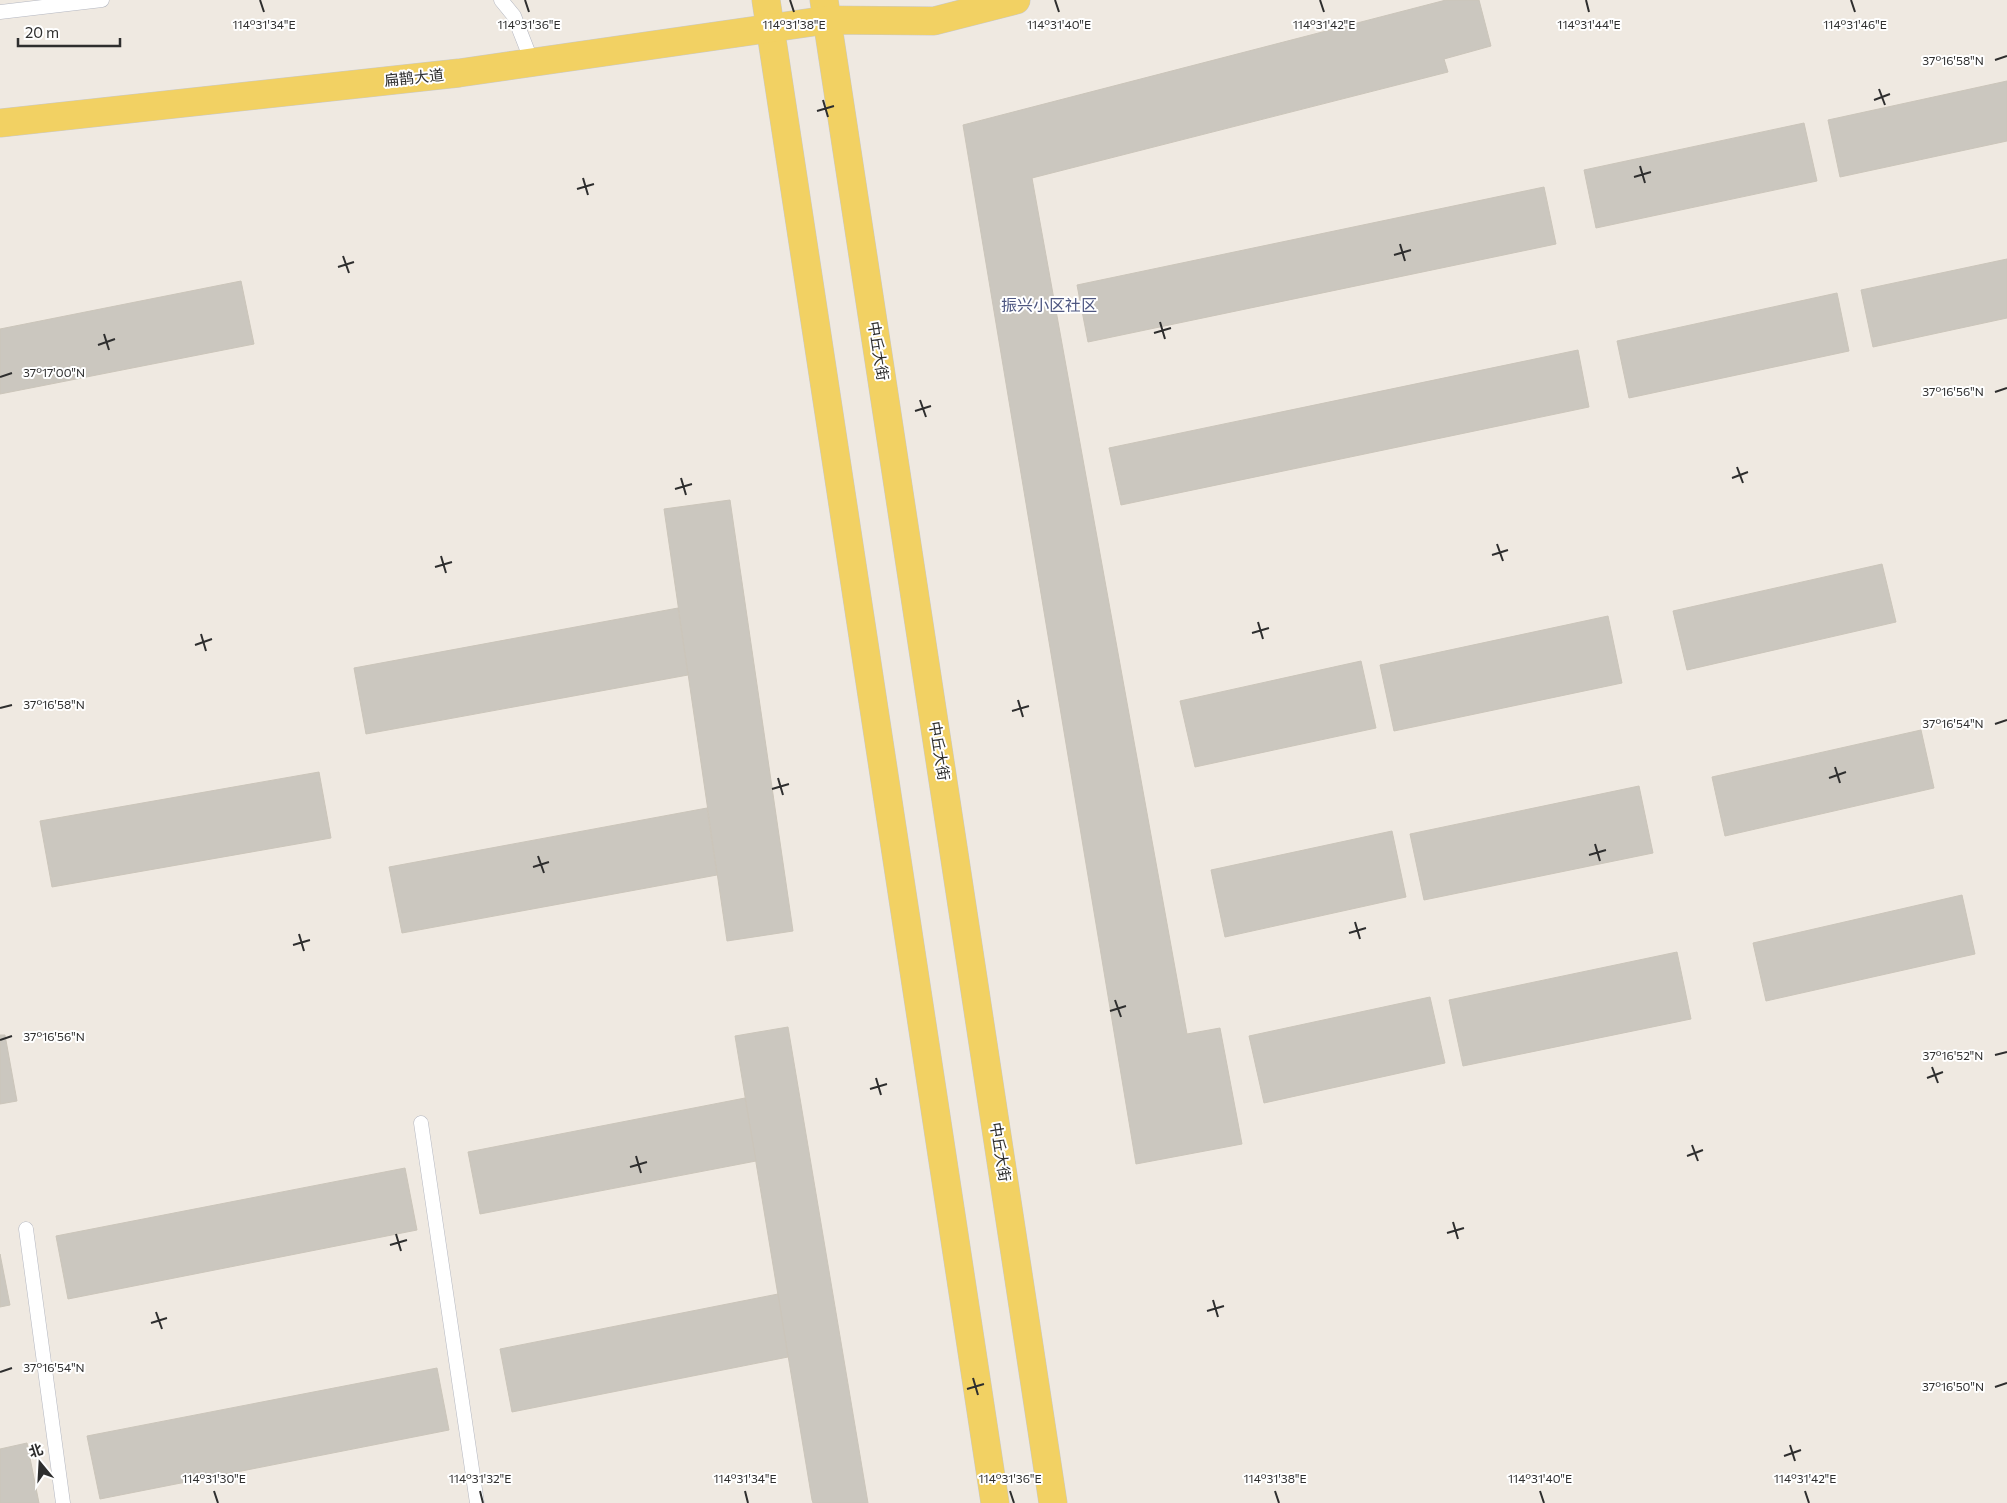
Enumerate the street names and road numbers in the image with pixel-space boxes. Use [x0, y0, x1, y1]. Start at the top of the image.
street label: 扁鹊大道 [383, 65, 445, 89]
street label: 中丘大街 [865, 320, 893, 382]
street label: 中丘大街 [926, 720, 954, 782]
street label: 中丘大街 [987, 1121, 1015, 1183]

